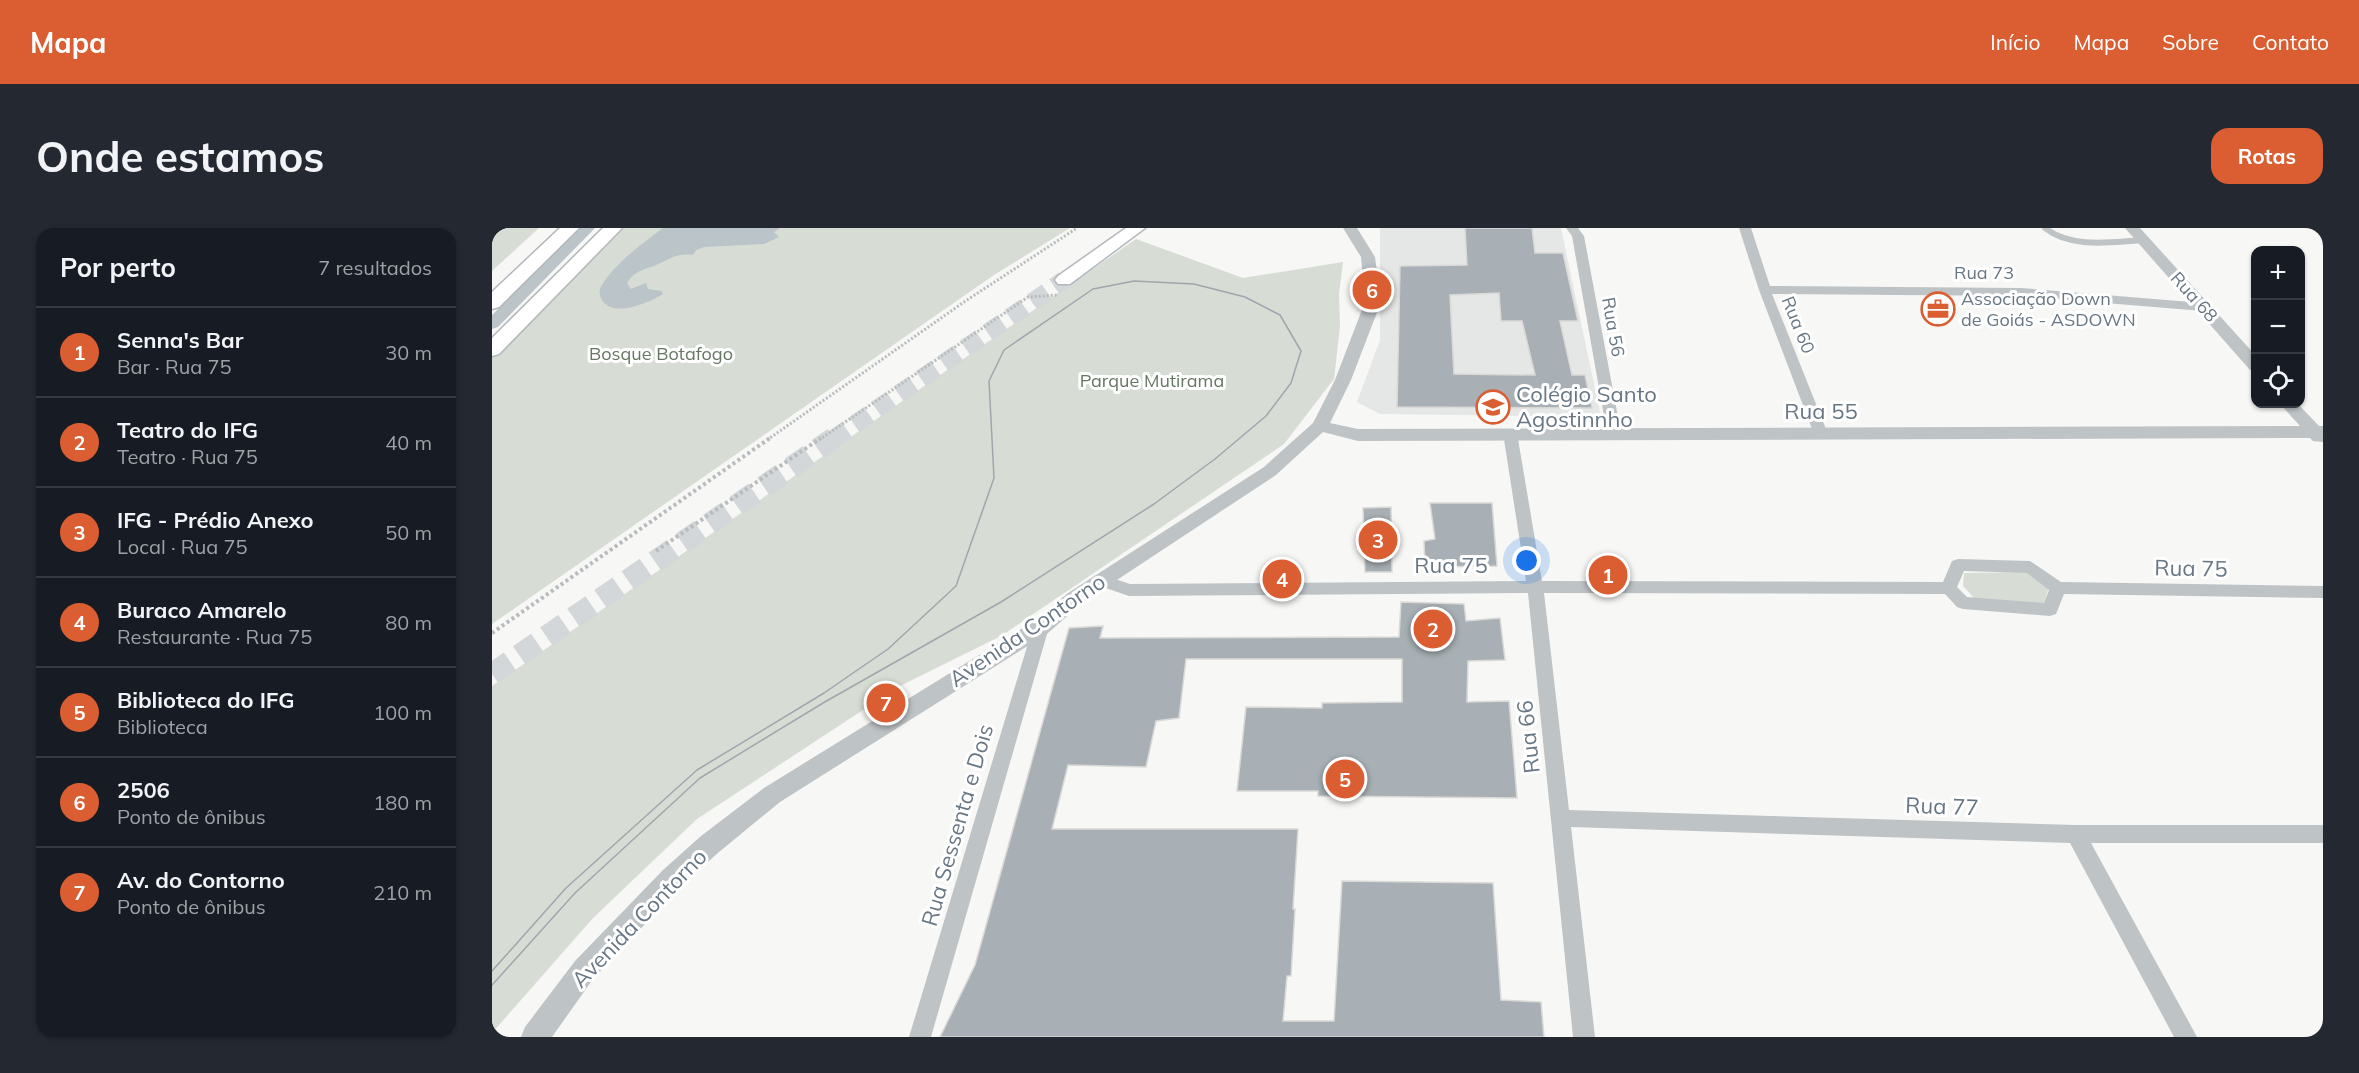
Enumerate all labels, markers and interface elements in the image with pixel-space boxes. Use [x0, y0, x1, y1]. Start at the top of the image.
text: Mapa [30, 25, 106, 60]
text: Início [1990, 29, 2040, 55]
text: Mapa [2073, 29, 2129, 55]
text: Sobre [2162, 29, 2219, 55]
text: Contato [2252, 29, 2329, 55]
button: Rotas [2211, 128, 2323, 184]
text: Onde estamos [36, 130, 324, 183]
map controls [2251, 246, 2305, 408]
button: + [2251, 246, 2305, 300]
text: Por perto [60, 251, 176, 284]
text: 7 resultados [318, 255, 432, 280]
street label: Rua 73 [1954, 261, 2014, 284]
street label: Rua 68 [2166, 267, 2223, 327]
pin: 6 [1352, 268, 1392, 312]
place label: Associação Down de Goiás - ASDOWN [1961, 287, 2136, 331]
office icon: Associação Down de Goiás - ASDOWN [1920, 291, 1956, 327]
street label: Rua 60 [1777, 293, 1820, 357]
street label: Rua 56 [1597, 295, 1630, 358]
button: − [2251, 300, 2305, 354]
text: Senna's Bar [117, 326, 243, 354]
text: 1 [74, 340, 86, 365]
text: 30 m [385, 340, 432, 365]
park label: Bosque Botafogo [589, 342, 733, 365]
text: Bar · Rua 75 [117, 354, 232, 379]
button: locate [2251, 354, 2305, 408]
park label: Parque Mutirama [1080, 369, 1224, 392]
place label: Colégio Santo Agostinnho [1516, 380, 1657, 433]
school or university icon: Colégio Santo Agostinnho [1475, 389, 1511, 425]
street label: Rua 55 [1784, 397, 1858, 425]
text: Teatro do IFG [117, 416, 258, 444]
text: 2 [74, 430, 86, 455]
text: 40 m [385, 430, 432, 455]
text: Teatro · Rua 75 [117, 444, 258, 469]
text: IFG - Prédio Anexo [117, 506, 313, 534]
pin: 3 [1358, 518, 1398, 562]
text: 3 [74, 520, 86, 545]
text: 50 m [385, 520, 432, 545]
text: Local · Rua 75 [117, 534, 247, 559]
your location [1512, 546, 1541, 575]
street label: Rua 75 [1414, 551, 1488, 579]
pin: 1 [1588, 552, 1628, 598]
street label: Rua 75 [2154, 553, 2228, 583]
pin: 4 [1262, 556, 1302, 602]
street label: Avenida Contorno [943, 567, 1111, 693]
text: Buraco Amarelo [117, 596, 287, 624]
pin: 2 [1414, 606, 1452, 652]
text: 4 [74, 610, 86, 635]
text: 80 m [385, 610, 432, 635]
text: Restaurante · Rua 75 [117, 624, 312, 649]
pin: 7 [866, 680, 906, 726]
text: Biblioteca do IFG [117, 686, 294, 714]
street label: Rua 66 [1510, 699, 1546, 775]
text: 5 [74, 700, 86, 725]
text: 100 m [373, 700, 432, 725]
text: Biblioteca [117, 714, 208, 739]
street label: Rua Sessenta e Dois [915, 721, 999, 929]
pin: 5 [1326, 756, 1364, 802]
text: 2506 [117, 776, 170, 804]
text: 6 [74, 790, 86, 815]
text: 180 m [373, 790, 432, 815]
street label: Rua 77 [1905, 791, 1979, 821]
text: Ponto de ônibus [117, 804, 266, 829]
street label: Avenida Contorno [565, 843, 713, 993]
text: Av. do Contorno [117, 866, 285, 894]
text: 7 [74, 880, 86, 905]
text: 210 m [373, 880, 432, 905]
text: Ponto de ônibus [117, 894, 266, 919]

